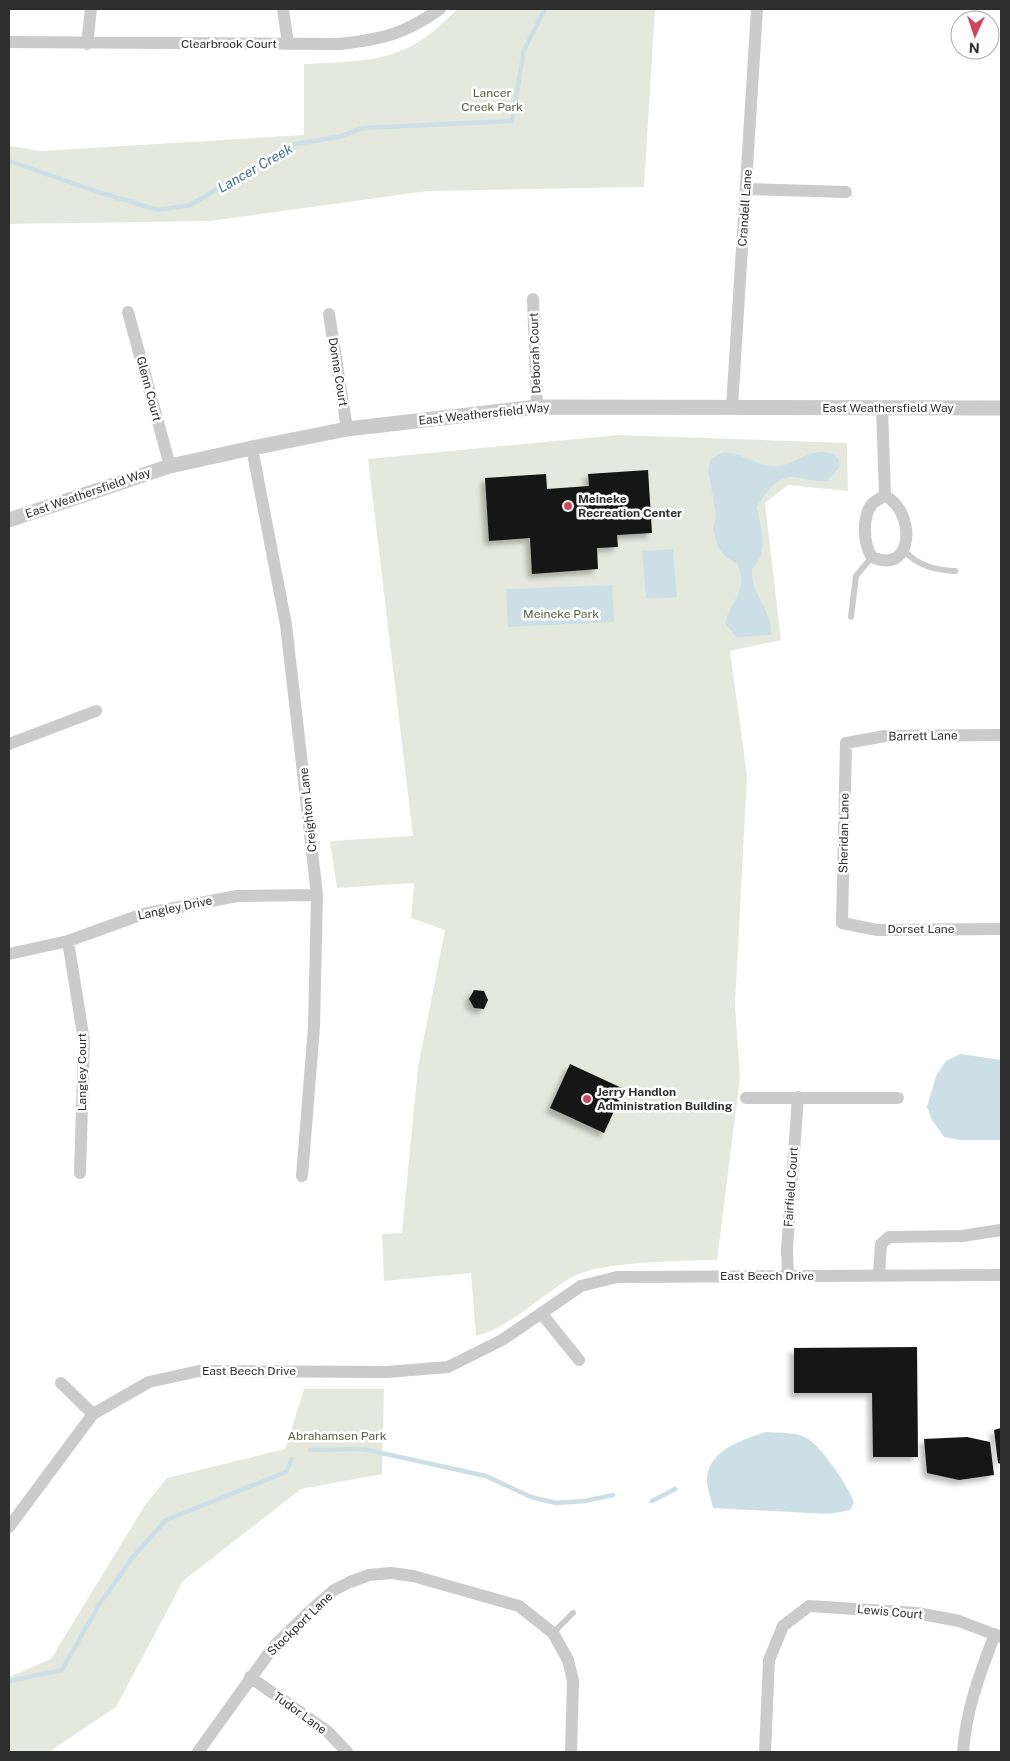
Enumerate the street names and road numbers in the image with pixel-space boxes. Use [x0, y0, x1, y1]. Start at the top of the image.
street label: Clearbrook Court [181, 37, 277, 51]
street label: Crandell Lane [735, 169, 755, 247]
street label: Deborah Court [527, 312, 543, 394]
street label: Donna Court [326, 336, 350, 408]
street label: Glenn Court [134, 355, 165, 423]
street label: East Weathersfield Way [418, 400, 551, 428]
street label: East Weathersfield Way [822, 401, 954, 415]
street label: East Weathersfield Way [24, 465, 153, 521]
street label: Barrett Lane [888, 728, 958, 744]
street label: Creighton Lane [297, 767, 319, 853]
street label: Sheridan Lane [836, 793, 852, 873]
street label: Langley Drive [136, 893, 214, 923]
street label: Dorset Lane [887, 922, 955, 936]
street label: Langley Court [75, 1033, 89, 1111]
street label: Fairfield Court [781, 1146, 801, 1228]
street label: East Beech Drive [720, 1269, 814, 1283]
street label: East Beech Drive [202, 1364, 296, 1378]
street label: Stockport Lane [264, 1589, 336, 1659]
street label: Lewis Court [857, 1602, 924, 1622]
street label: Tudor Lane [271, 1689, 329, 1737]

